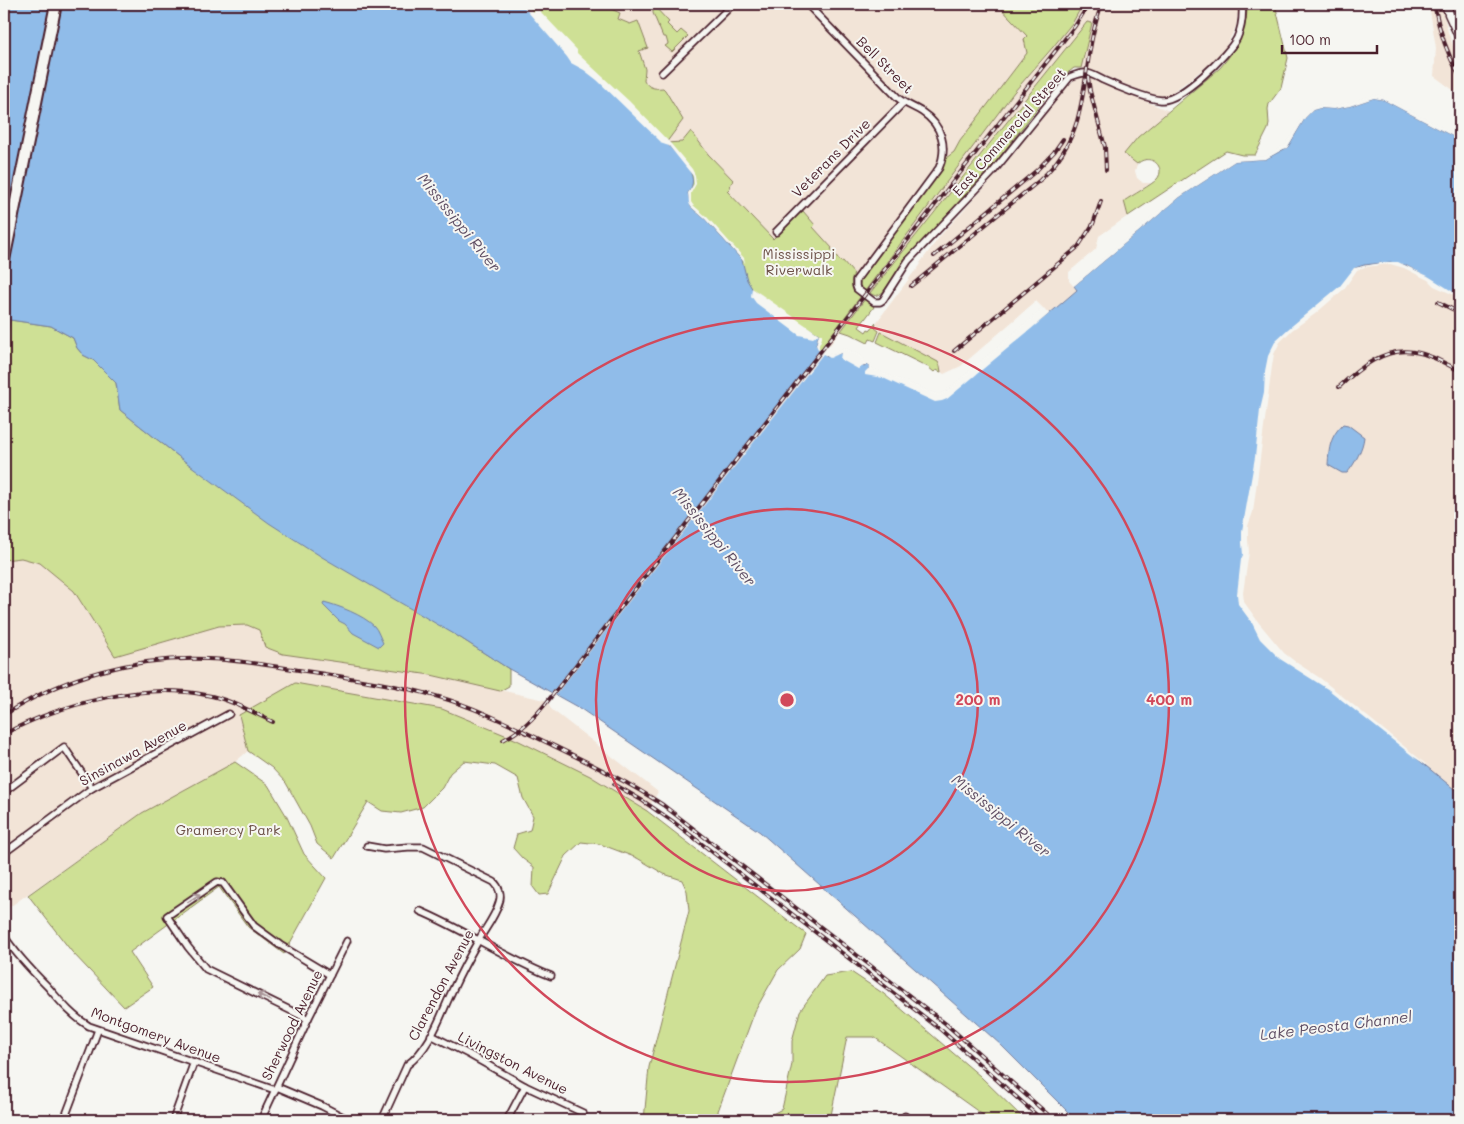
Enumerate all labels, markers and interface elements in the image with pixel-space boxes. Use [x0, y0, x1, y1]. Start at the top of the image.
scale bar [1282, 22, 1376, 54]
text: 100 m [1289, 29, 1331, 49]
street label: Bell Street [853, 32, 918, 97]
street label: East Commercial Street [948, 63, 1070, 200]
street label: Veterans Drive [787, 114, 874, 201]
water label: Mississippi River [414, 169, 506, 276]
park label: Mississippi Riverwalk [763, 244, 835, 279]
water label: Mississippi River [669, 483, 761, 590]
text: 200 m [956, 689, 1001, 709]
text: 400 m [1146, 689, 1192, 709]
centre of rings [778, 691, 796, 709]
street label: Sinsinawa Avenue [76, 715, 190, 790]
water label: Mississippi River [948, 769, 1056, 862]
park label: Gramercy Park [176, 820, 280, 839]
one-way arrow [186, 893, 200, 903]
street label: Clarendon Avenue [403, 926, 478, 1044]
street label: Sherwood Avenue [257, 966, 327, 1083]
one-way arrow [257, 992, 272, 1002]
street label: Montgomery Avenue [89, 1002, 224, 1067]
water label: Lake Peosta Channel [1259, 1006, 1413, 1044]
street label: Livingston Avenue [455, 1027, 572, 1099]

